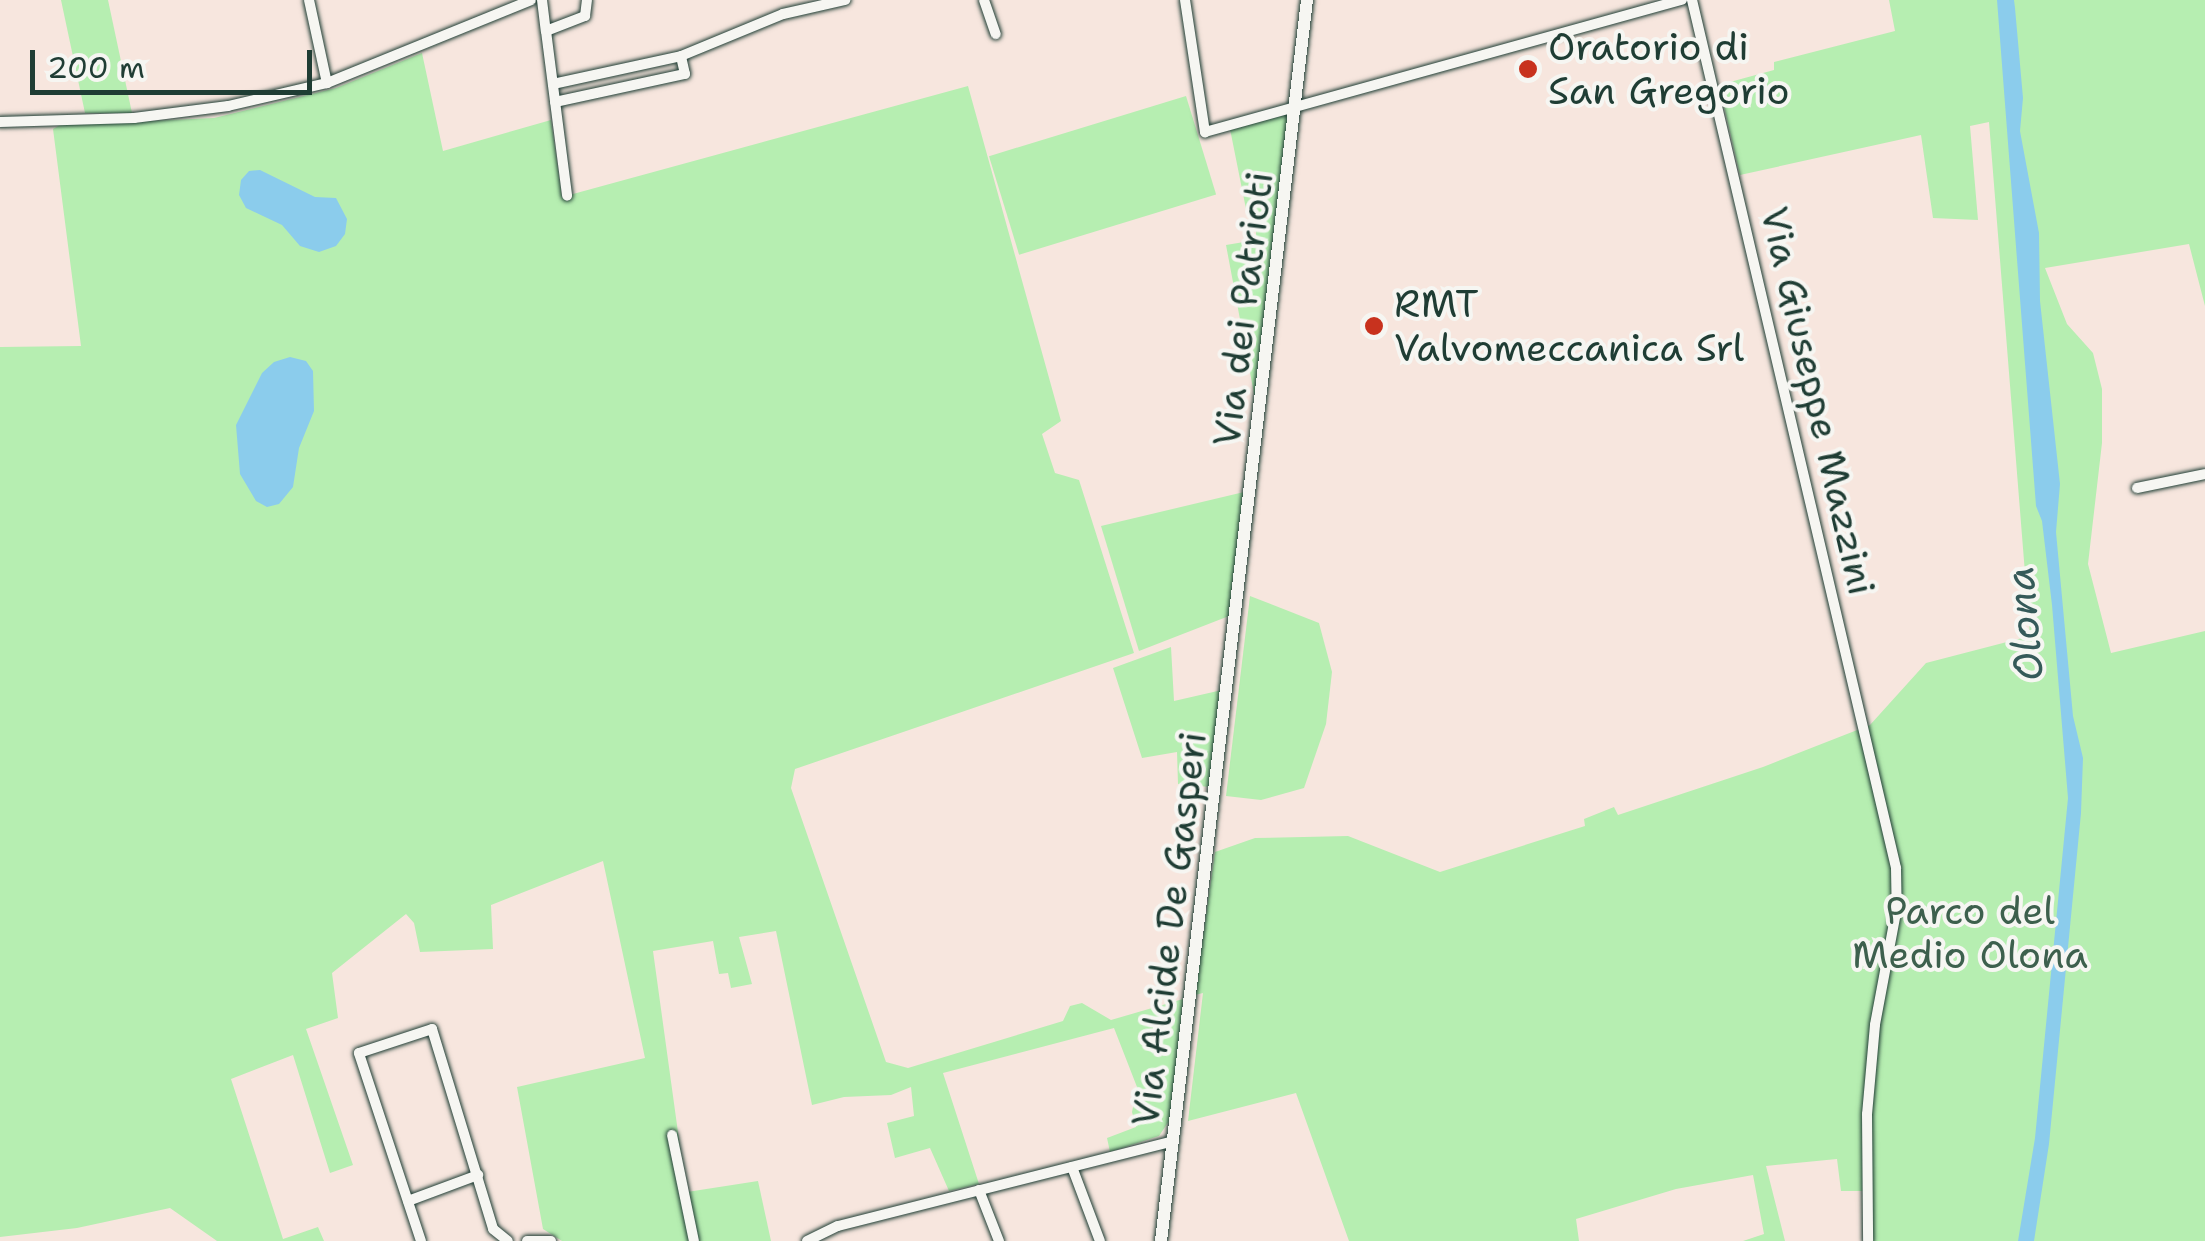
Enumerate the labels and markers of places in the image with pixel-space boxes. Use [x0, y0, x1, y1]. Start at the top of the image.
place label: Oratorio di San Gregorio [1548, 24, 1790, 113]
marker: Oratorio di San Gregorio [1517, 58, 1539, 80]
place label: RMT Valvomeccanica Srl [1394, 281, 1744, 370]
marker: RMT Valvomeccanica Srl [1363, 315, 1385, 337]

